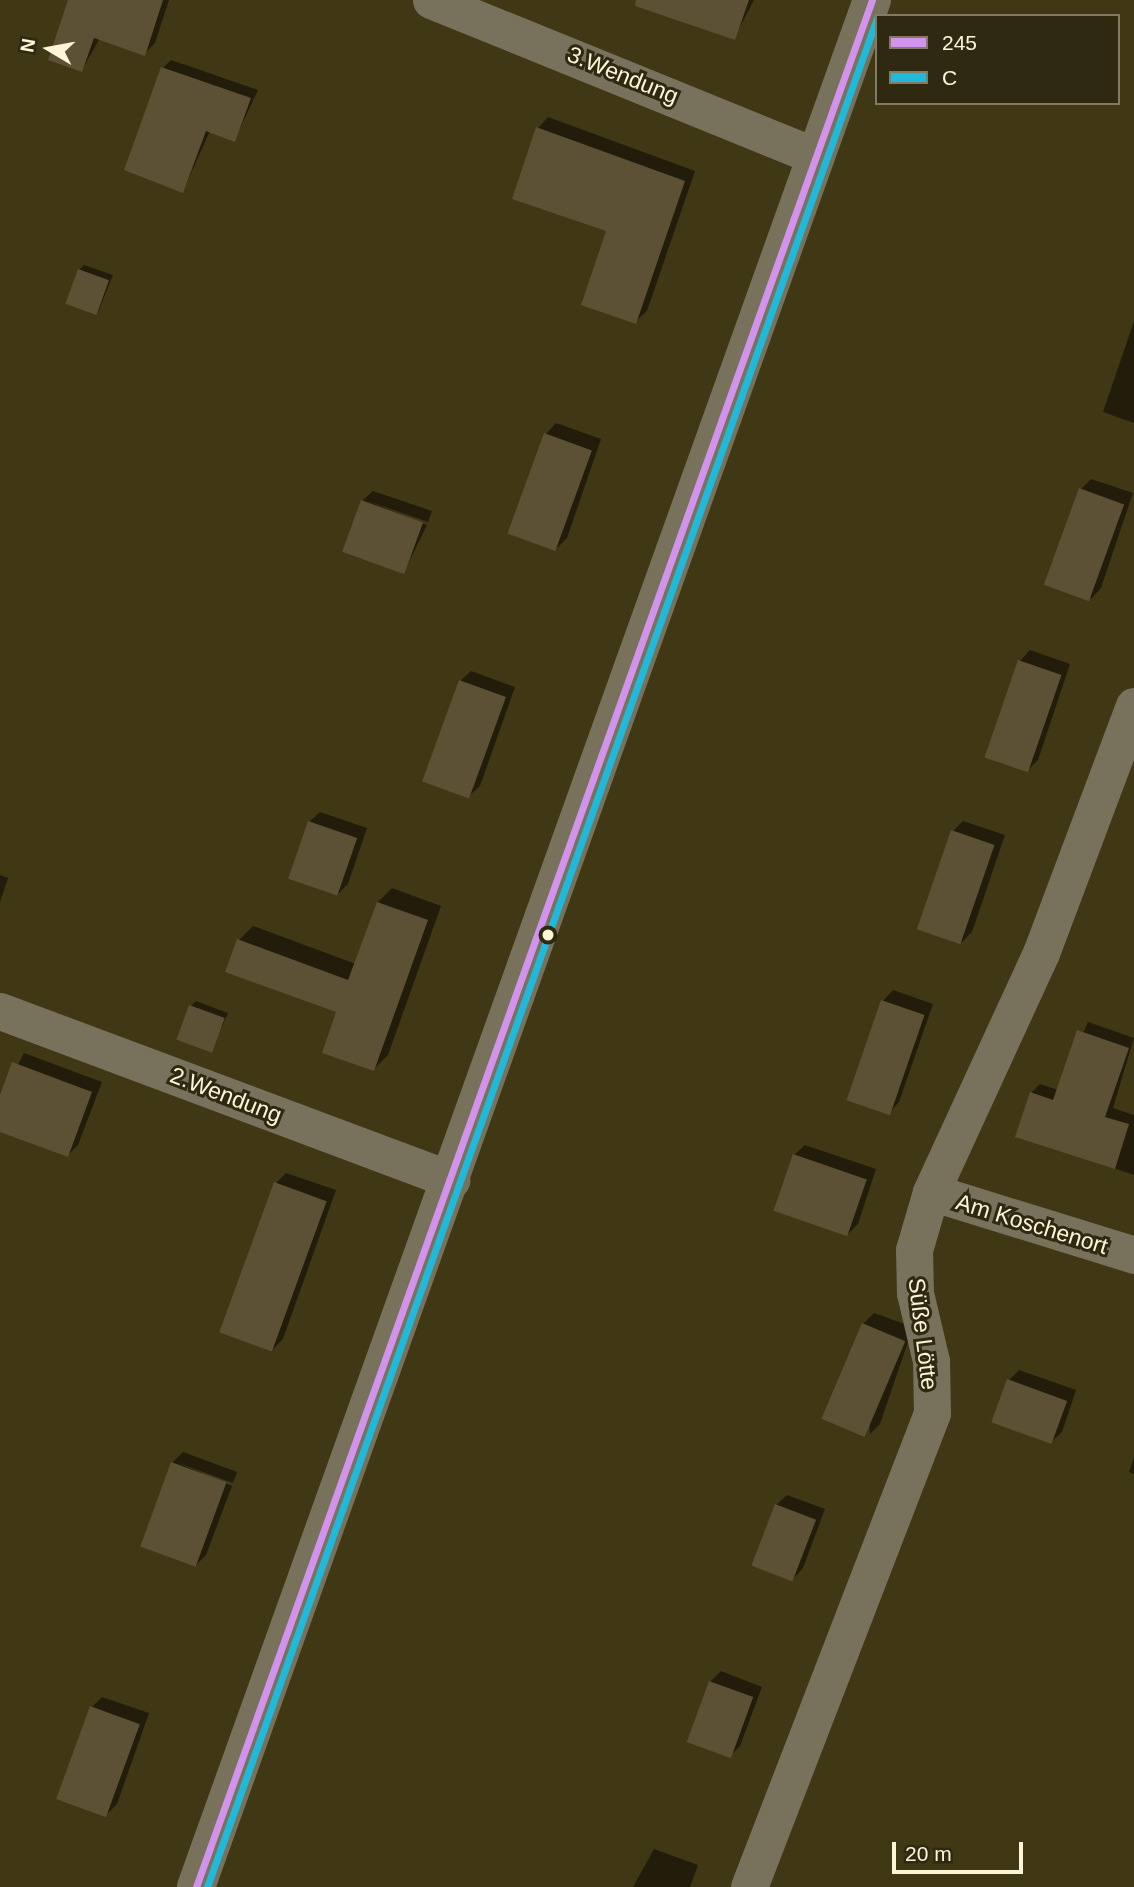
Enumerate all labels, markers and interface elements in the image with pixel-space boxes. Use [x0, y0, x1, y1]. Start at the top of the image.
north arrow [14, 14, 84, 84]
legend [875, 14, 1120, 105]
text: 245 [942, 31, 977, 54]
text: N [16, 37, 39, 54]
street label: 3.Wendung [563, 40, 683, 110]
text: C [942, 66, 957, 89]
unlabelled marker [541, 928, 555, 942]
street label: 2.Wendung [166, 1061, 286, 1129]
street label: Am Koschenort [953, 1188, 1111, 1260]
street label: Süße Lötte [902, 1276, 944, 1392]
scale bar [896, 1828, 1027, 1872]
text: 20 m [905, 1842, 952, 1865]

